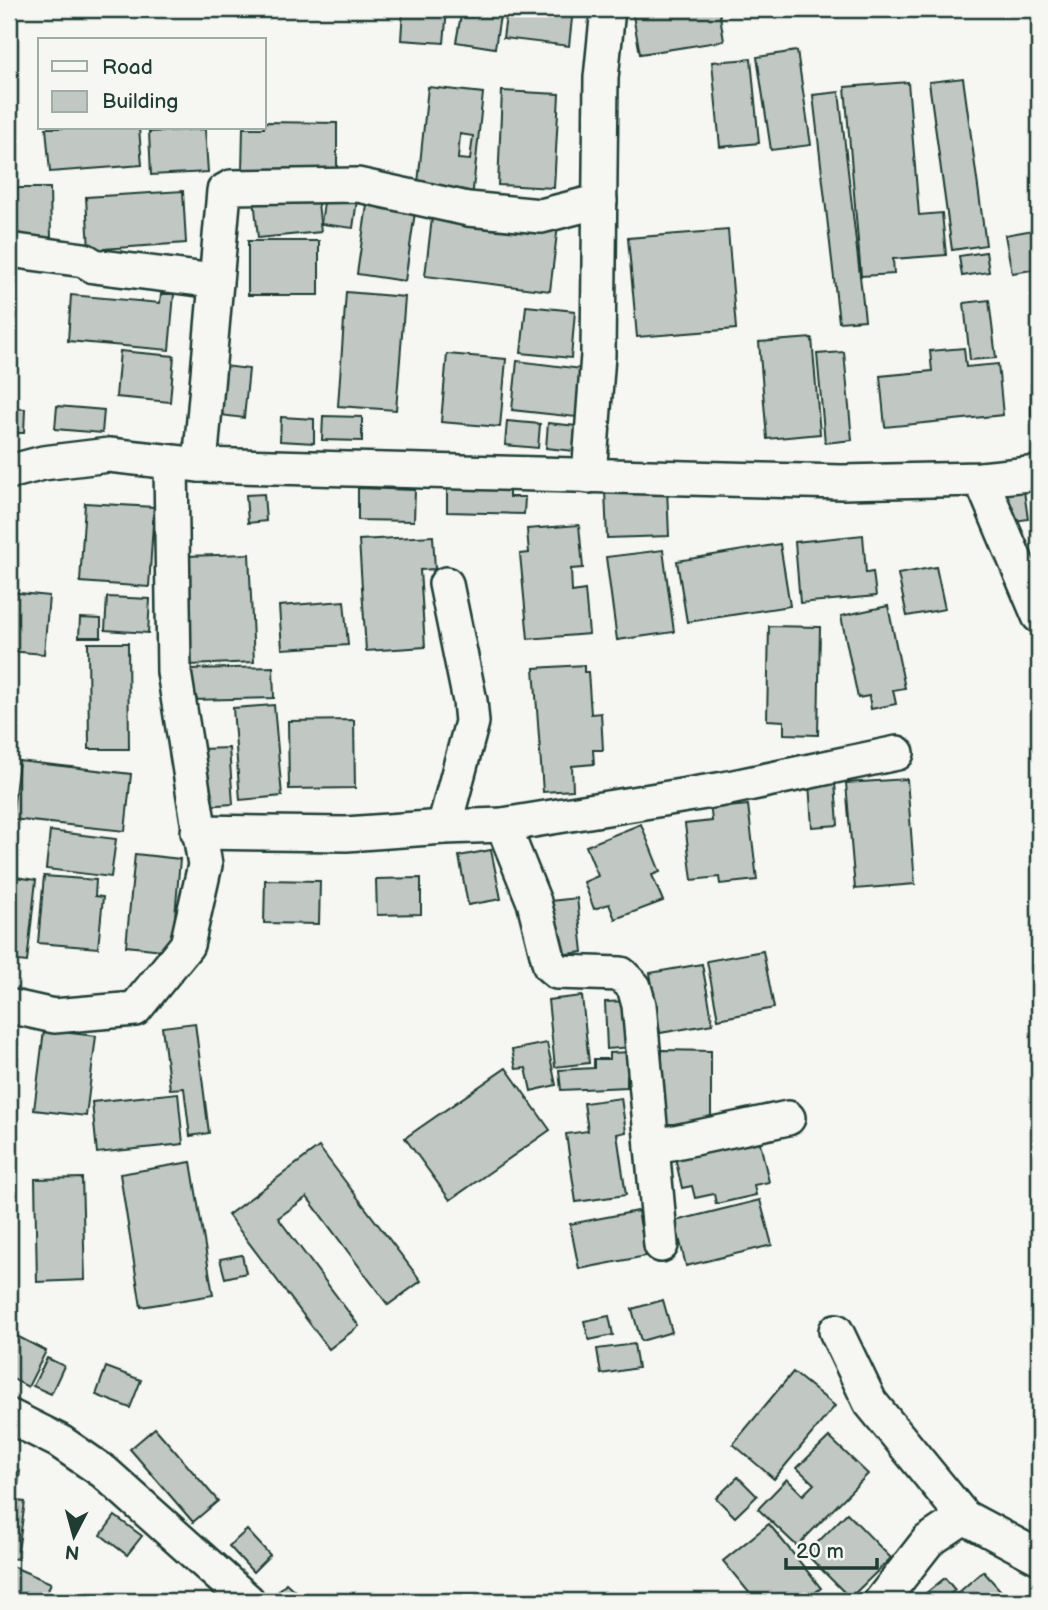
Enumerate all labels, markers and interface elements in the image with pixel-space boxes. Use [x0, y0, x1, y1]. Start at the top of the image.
legend [38, 38, 266, 130]
text: Road [102, 55, 153, 80]
text: Building [102, 89, 178, 114]
north arrow [38, 1502, 108, 1572]
scale bar [786, 1526, 876, 1570]
text: N [64, 1539, 81, 1564]
text: 20 m [796, 1539, 844, 1564]

